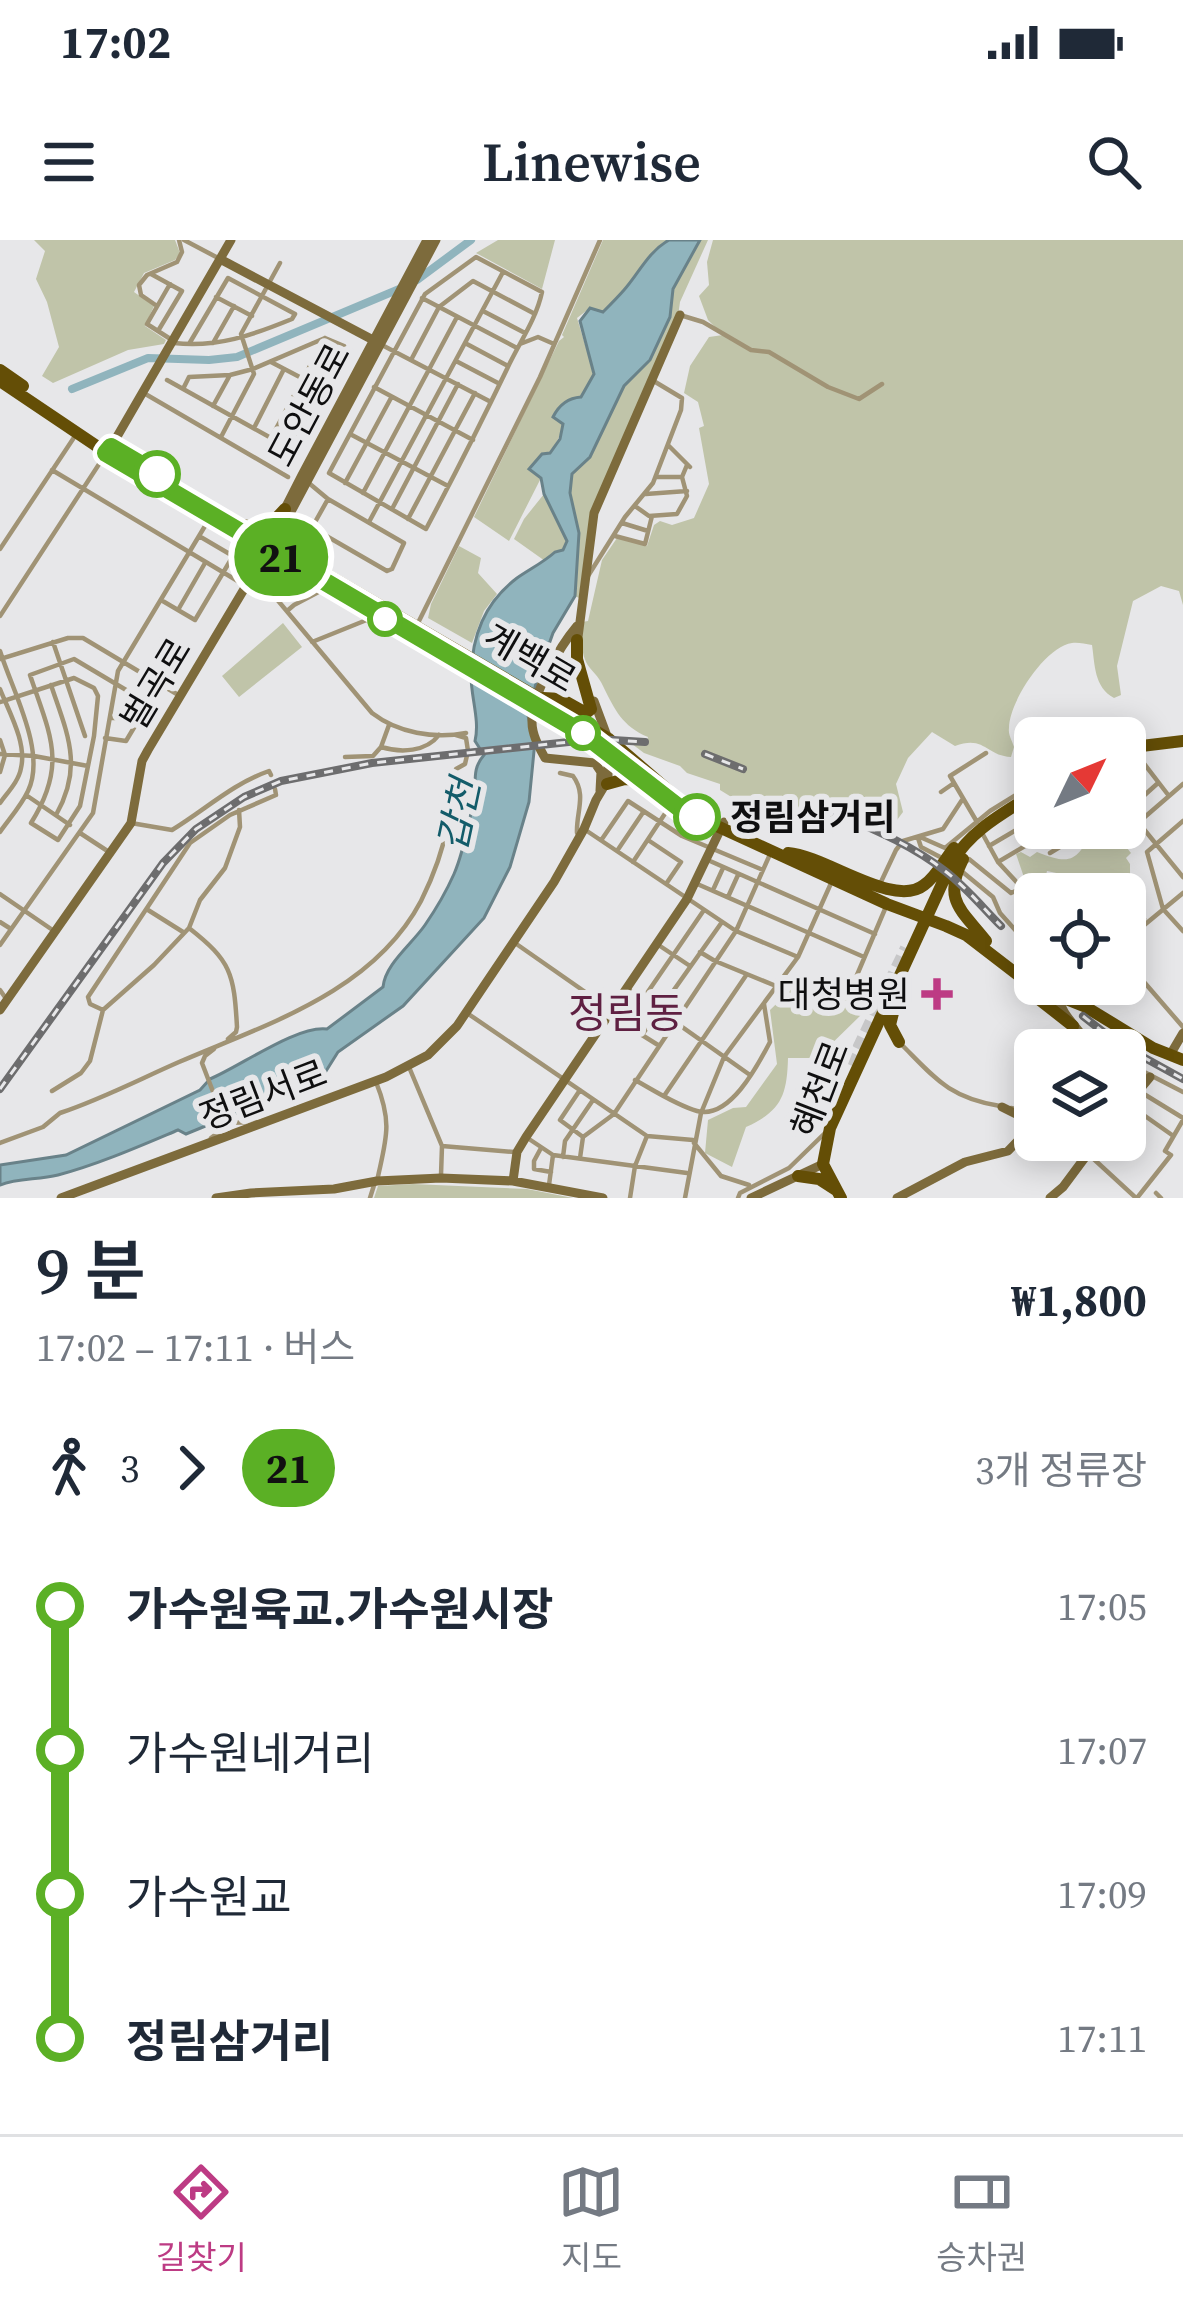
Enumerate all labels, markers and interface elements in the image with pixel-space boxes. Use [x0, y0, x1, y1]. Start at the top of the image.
text: 17:02 [60, 11, 171, 73]
text: Linewise [482, 125, 701, 199]
icon: menu [36, 129, 102, 195]
icon: search [1081, 129, 1147, 195]
street label: 도안동로 [256, 335, 362, 475]
unlabelled marker [135, 452, 179, 496]
line badge: 21 [227, 518, 335, 596]
text: 21 [258, 528, 304, 586]
unlabelled marker [369, 603, 401, 635]
street label: 계백로 [475, 612, 585, 704]
street label: 벌곡로 [109, 629, 203, 739]
unlabelled marker [567, 717, 599, 749]
north arrow [1014, 717, 1146, 849]
map controls [1014, 717, 1146, 1161]
water label: 갑천 [426, 770, 493, 856]
place label: 정림삼거리 [730, 793, 896, 842]
marker: 정림삼거리 [675, 795, 719, 839]
button: locate [1014, 873, 1146, 1005]
place label: 대청병원 [778, 970, 910, 1019]
marker: 대청병원 [921, 978, 953, 1010]
district label: 정림동 [568, 984, 684, 1042]
button: layers [1014, 1029, 1146, 1161]
street label: 혜천로 [779, 1034, 861, 1144]
street label: 정림서로 [192, 1048, 334, 1142]
text: 9 분 [36, 1226, 146, 1316]
text: ₩1,800 [1012, 1269, 1147, 1331]
text: 17:02 – 17:11 · 버스 [36, 1321, 355, 1374]
icon: walk [36, 1435, 102, 1501]
icon: forward [158, 1435, 224, 1501]
text: 21 [266, 1439, 311, 1497]
text: 3 [120, 1442, 140, 1495]
text: 3개 정류장 [975, 1444, 1147, 1497]
text: 가수원육교.가수원시장 [126, 1578, 554, 1640]
text: 17:05 [1057, 1580, 1147, 1633]
text: 가수원네거리 [126, 1722, 374, 1784]
text: 17:07 [1057, 1724, 1147, 1777]
text: 가수원교 [126, 1866, 292, 1928]
text: 17:09 [1057, 1868, 1147, 1921]
text: 정림삼거리 [126, 2010, 333, 2072]
text: 17:11 [1057, 2012, 1147, 2065]
tab: 길찾기 [156, 2159, 247, 2280]
tab: 지도 [558, 2159, 624, 2280]
tab: 승차권 [936, 2159, 1027, 2280]

